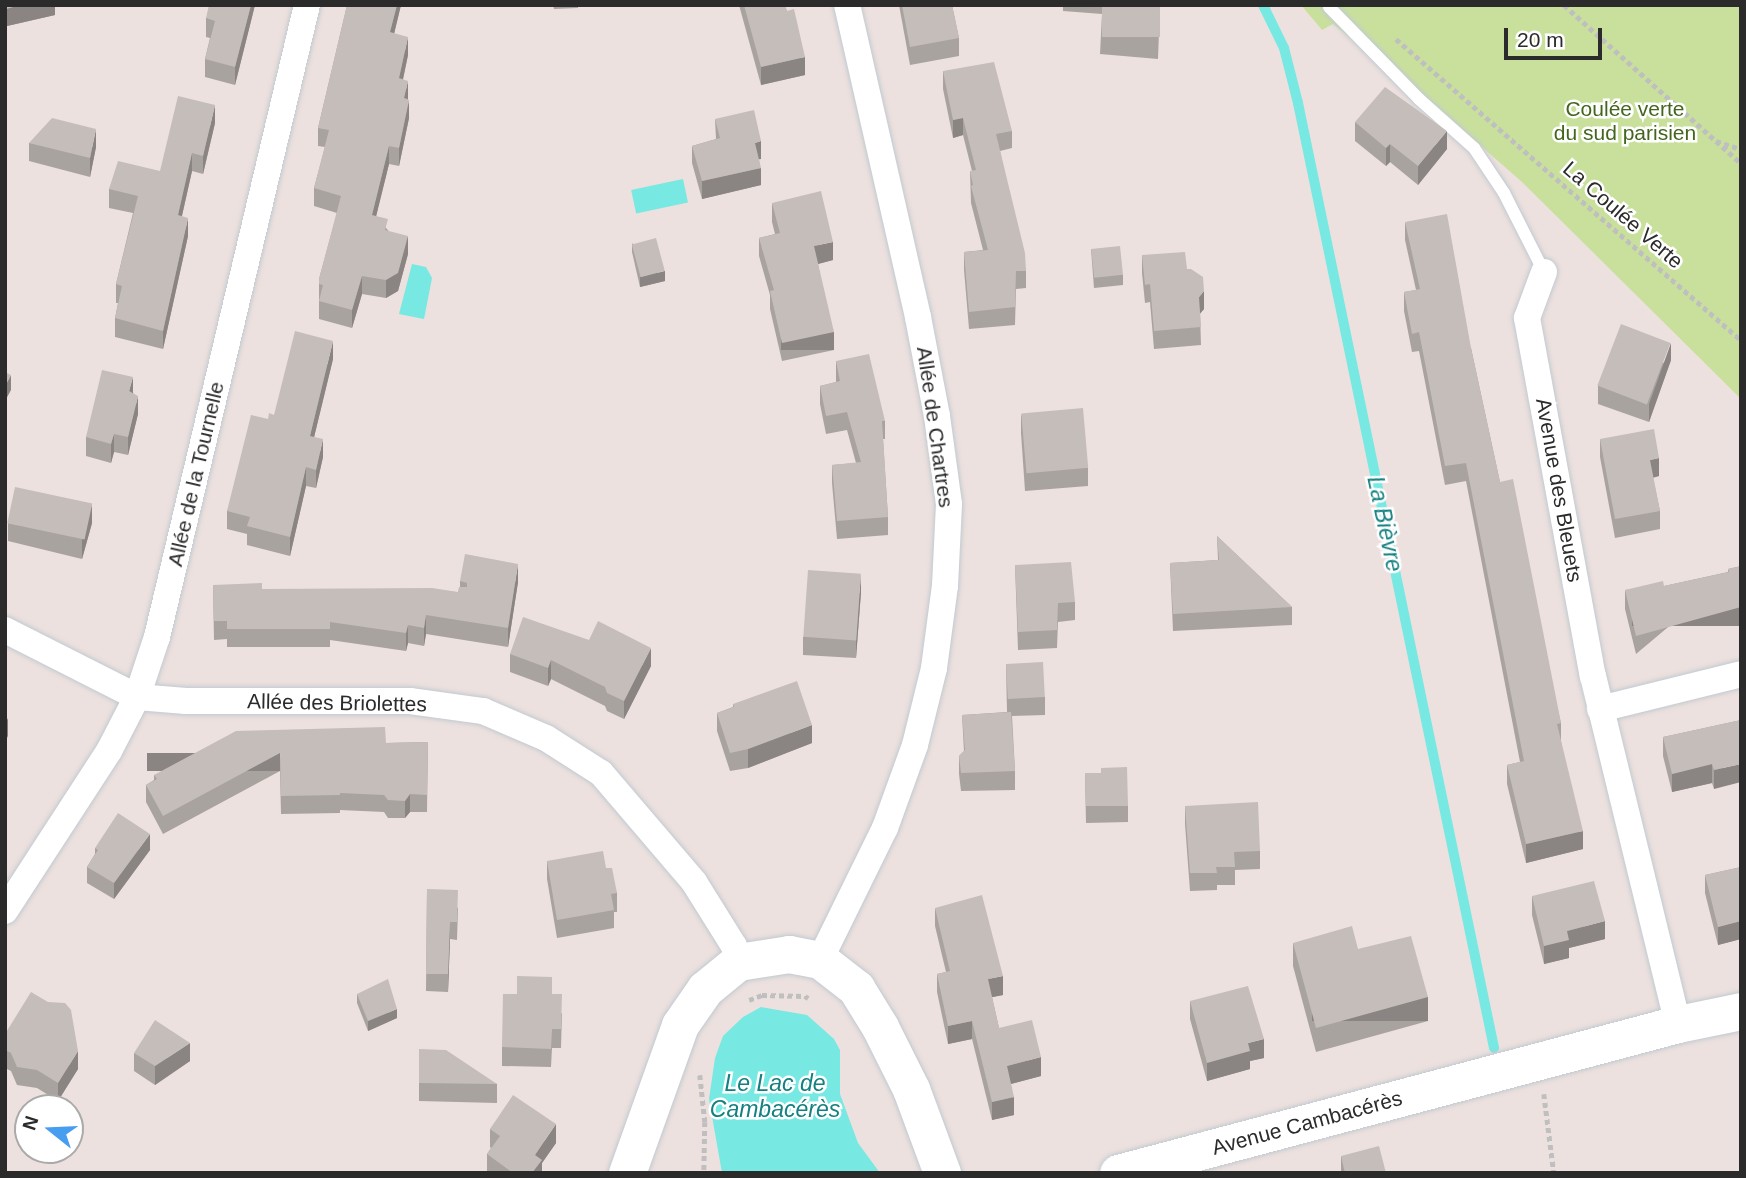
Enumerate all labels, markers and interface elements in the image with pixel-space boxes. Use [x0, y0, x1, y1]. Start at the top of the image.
scale bar [1508, 14, 1606, 58]
text: 20 m [1517, 28, 1564, 51]
park label: Coulée verte du sud parisien [1554, 96, 1696, 146]
street label: La Coulée Verte [1558, 156, 1688, 274]
street label: Allée de Chartres [911, 345, 959, 509]
street label: Allée de la Tournelle [162, 379, 230, 569]
street label: Avenue des Bleuets [1530, 396, 1588, 584]
water label: La Bièvre [1361, 474, 1409, 574]
street label: Allée des Briolettes [247, 689, 427, 717]
water label: Le Lac de Cambacérès [710, 1069, 840, 1123]
street label: Avenue Cambacérès [1209, 1086, 1405, 1160]
north arrow [14, 1094, 84, 1164]
text: N [18, 1113, 43, 1133]

